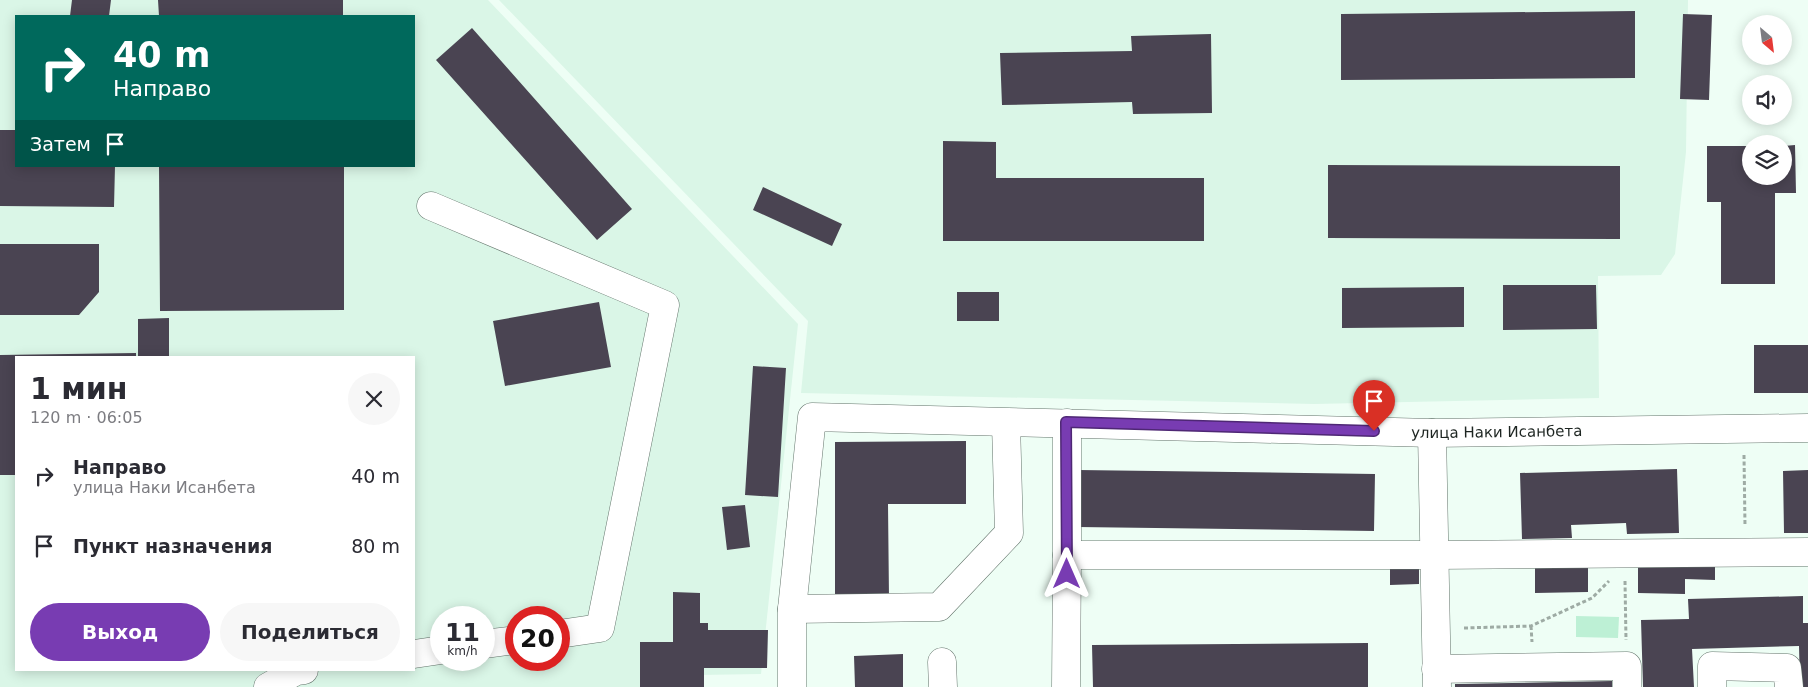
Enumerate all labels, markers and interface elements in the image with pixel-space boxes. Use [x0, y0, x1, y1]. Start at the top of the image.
north arrow [1742, 15, 1792, 65]
map controls [1742, 15, 1792, 185]
icon: right [30, 35, 95, 100]
text: 40 m [113, 35, 210, 75]
button: sound [1742, 75, 1792, 125]
text: Направо [113, 76, 211, 101]
icon: arrive [101, 130, 129, 158]
text: Затем [30, 133, 91, 155]
button: layers [1742, 135, 1792, 185]
text: 1 мин [30, 371, 128, 406]
button: close [348, 373, 400, 425]
pin [1353, 380, 1395, 431]
icon: arrive [1360, 387, 1388, 415]
text: 120 m · 06:05 [30, 408, 143, 427]
street label: улица Наки Исанбета [1411, 422, 1583, 442]
text: Направо [73, 456, 166, 478]
icon: right [30, 462, 58, 490]
text: 40 m [351, 465, 400, 487]
text: улица Наки Исанбета [73, 478, 256, 497]
icon: arrive [30, 532, 58, 560]
text: Пункт назначения [73, 535, 272, 557]
text: 80 m [351, 535, 400, 557]
position arrow [1040, 547, 1092, 599]
button: Выход [30, 603, 210, 661]
button: Поделиться [220, 603, 400, 661]
speed limit sign: 20 [505, 606, 570, 671]
text: 11 [445, 618, 480, 647]
text: km/h [447, 644, 478, 658]

